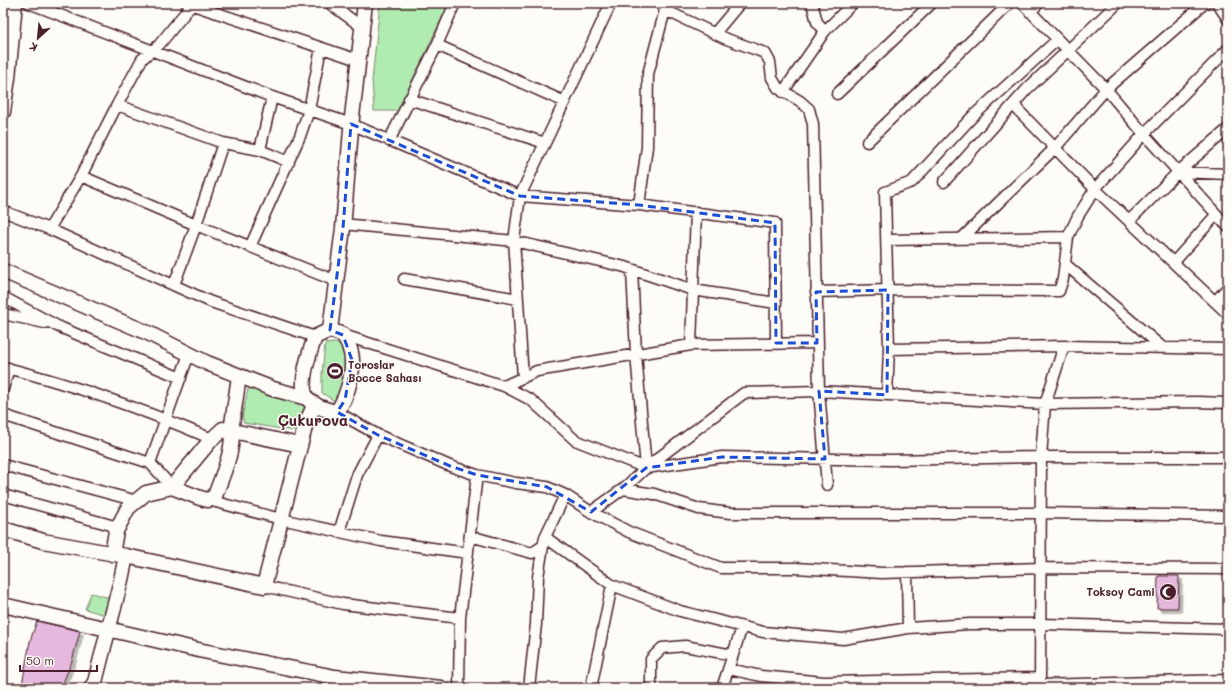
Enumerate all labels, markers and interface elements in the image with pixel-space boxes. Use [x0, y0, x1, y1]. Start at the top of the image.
north arrow [18, 18, 58, 58]
text: K [27, 39, 40, 56]
place label: Toroslar Bocce Sahası [348, 357, 422, 385]
sports icon: Toroslar Bocce Sahası [325, 361, 345, 381]
district label: Çukurova [278, 410, 348, 430]
mosque icon: Toksoy Cami [1158, 582, 1178, 602]
place label: Toksoy Cami [1086, 584, 1155, 599]
scale bar [20, 647, 97, 673]
text: 50 m [26, 652, 54, 668]

